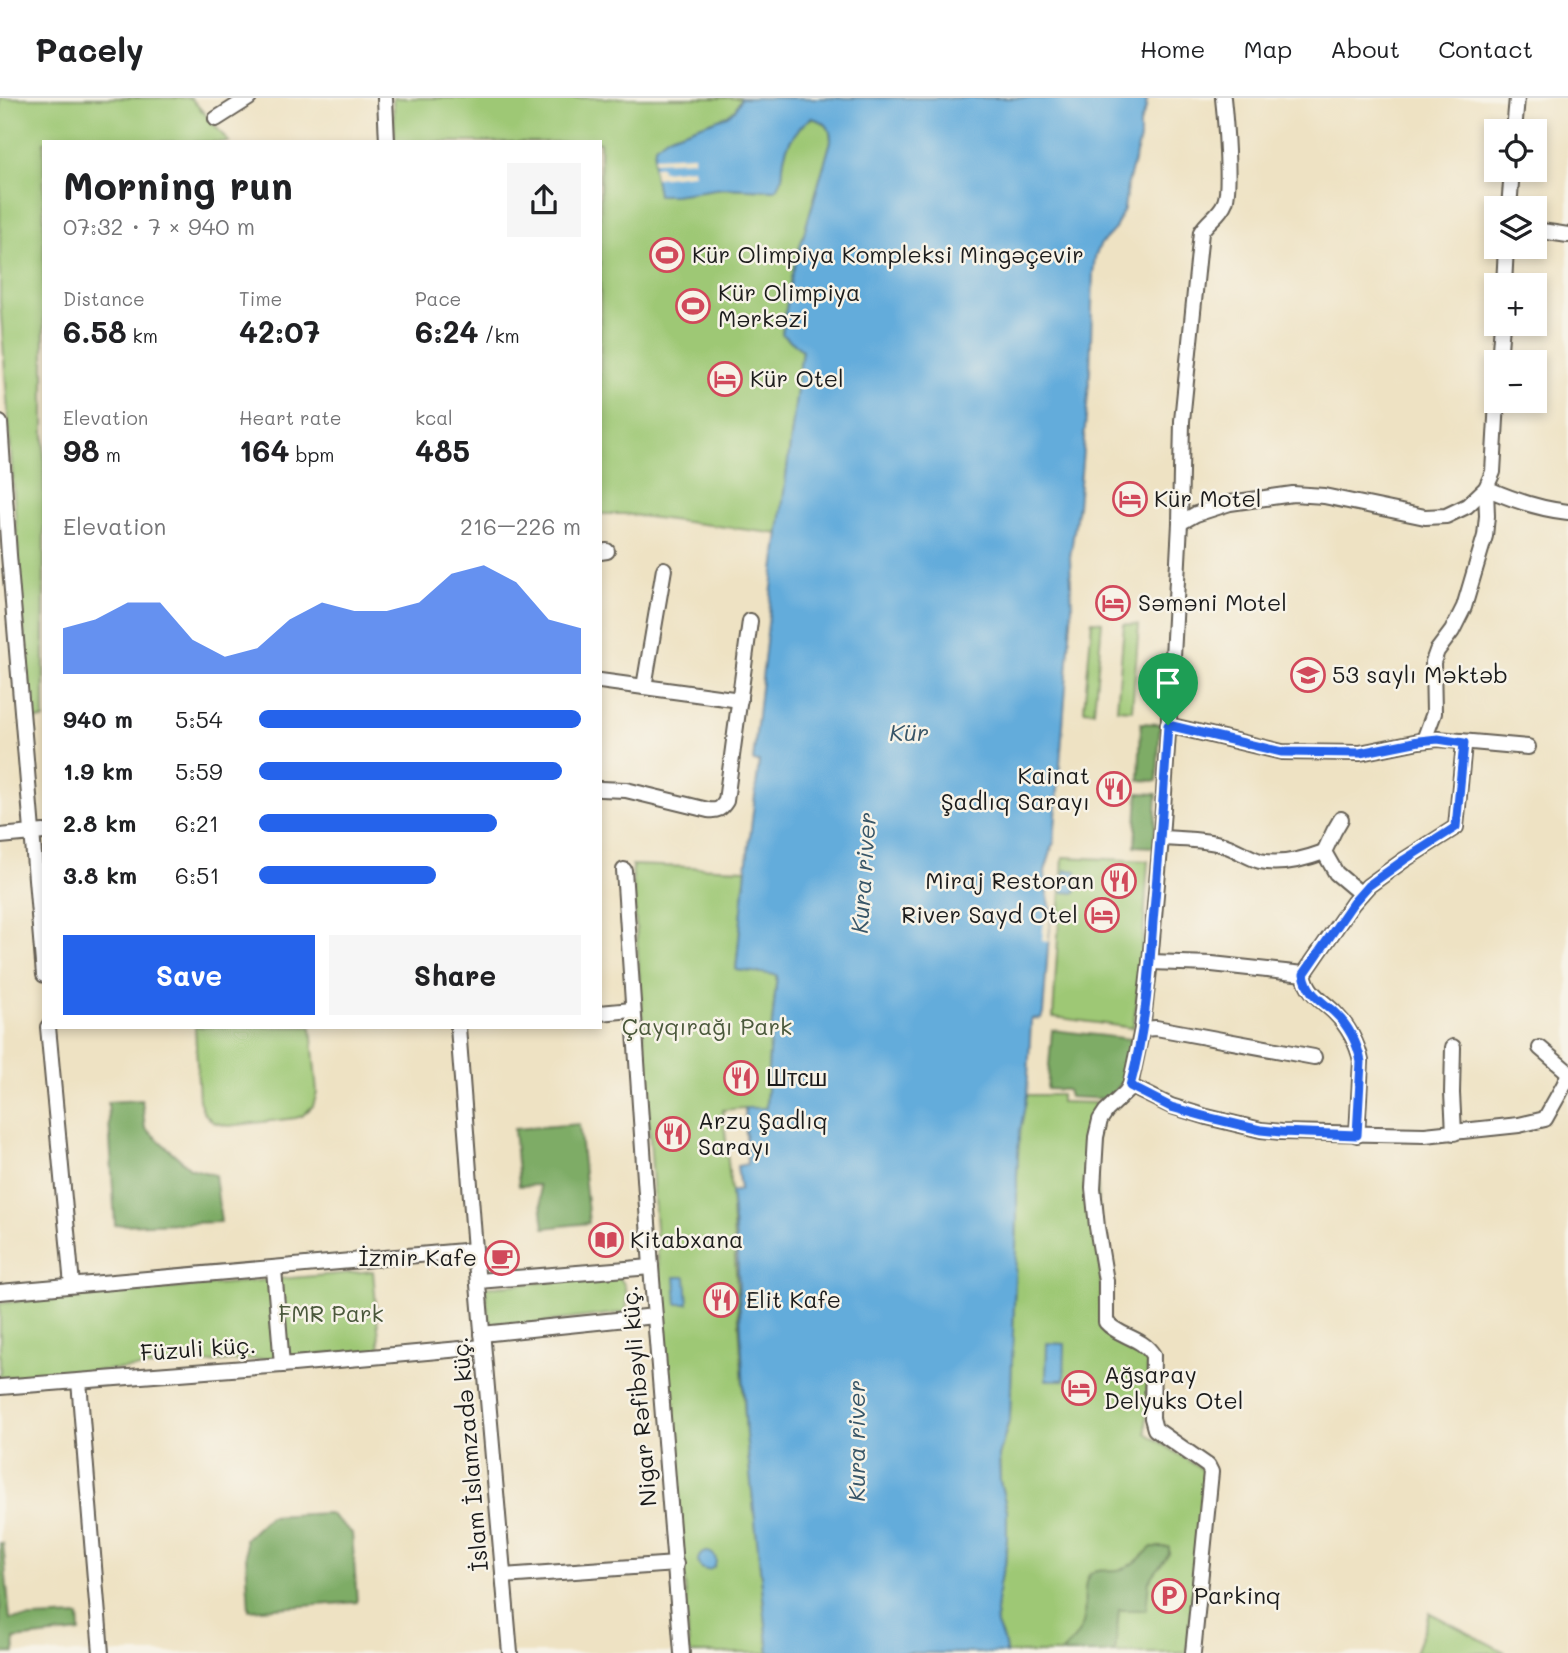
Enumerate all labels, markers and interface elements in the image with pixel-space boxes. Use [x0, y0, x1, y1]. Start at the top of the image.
text: Pacely [35, 27, 144, 70]
text: Home [1140, 33, 1205, 64]
text: Map [1243, 33, 1292, 64]
text: About [1330, 33, 1400, 64]
text: Contact [1438, 33, 1533, 64]
map controls [1484, 119, 1547, 413]
button: locate [1484, 119, 1547, 182]
text: Morning run [63, 160, 293, 210]
button: share [507, 163, 581, 237]
button: layers [1484, 196, 1547, 259]
text: 07:32 · 7 × 940 m [63, 211, 255, 241]
sports icon: Kür Olimpiya Kompleksi Mingəçevir [648, 236, 686, 274]
place label: Kür Olimpiya Kompleksi Mingəçevir [692, 239, 1084, 269]
button: + [1484, 273, 1547, 336]
place label: Kür Olimpiya Mərkəzi [718, 277, 860, 333]
text: Distance [63, 286, 145, 311]
text: Time [239, 286, 282, 311]
text: Pace [415, 286, 461, 311]
sports icon: Kür Olimpiya Mərkəzi [674, 287, 712, 325]
text: 6.58 [63, 311, 127, 351]
text: 42:07 [239, 311, 320, 351]
text: 6:24 [415, 311, 478, 351]
text: km [127, 323, 158, 348]
text: /km [478, 323, 520, 348]
button: − [1484, 350, 1547, 413]
hotel icon: Kür Otel [706, 360, 744, 398]
place label: Kür Otel [750, 363, 844, 393]
text: Elevation [63, 405, 148, 430]
text: Heart rate [239, 405, 342, 430]
text: kcal [415, 405, 453, 430]
text: 98 [63, 430, 100, 470]
text: 164 [239, 430, 289, 470]
text: 485 [415, 430, 470, 470]
text: m [100, 442, 121, 467]
text: bpm [289, 442, 335, 467]
hotel icon: Kür Motel [1111, 480, 1149, 518]
place label: Kür Motel [1154, 483, 1262, 513]
text: Elevation [63, 511, 166, 541]
text: 216–226 m [460, 511, 581, 541]
hotel icon: Səməni Motel [1094, 584, 1132, 622]
place label: Səməni Motel [1138, 587, 1287, 617]
pin [1138, 653, 1198, 725]
school or university icon: 53 saylı Məktəb [1289, 656, 1327, 694]
place label: 53 saylı Məktəb [1332, 659, 1508, 689]
icon: arrive [1149, 664, 1187, 702]
text: 940 m [63, 704, 133, 734]
text: 5:54 [175, 704, 222, 734]
water label: Kür [889, 716, 929, 747]
text: 1.9 km [63, 756, 133, 786]
text: 5:59 [175, 756, 223, 786]
place label: Kainat Şadlıq Sarayı [941, 760, 1090, 816]
restaurant icon: Kainat Şadlıq Sarayı [1095, 770, 1133, 808]
text: 2.8 km [63, 808, 136, 838]
text: 6:21 [175, 808, 219, 838]
water label: Kura river [843, 811, 882, 935]
text: 3.8 km [63, 860, 137, 890]
text: 6:51 [175, 860, 220, 890]
restaurant icon: Miraj Restoran [1100, 862, 1138, 900]
place label: Miraj Restoran [925, 865, 1094, 895]
hotel icon: River Sayd Otel [1083, 896, 1121, 934]
place label: River Sayd Otel [901, 899, 1078, 929]
button: Save [63, 935, 315, 1015]
button: Share [329, 935, 581, 1015]
park label: Çayqırağı Park [622, 1011, 792, 1041]
restaurant icon: Штсш [722, 1059, 760, 1097]
place label: Штсш [766, 1062, 827, 1092]
place label: Arzu Şadlıq Sarayı [698, 1105, 828, 1161]
restaurant icon: Arzu Şadlıq Sarayı [654, 1115, 692, 1153]
library icon: Kitabxana [587, 1221, 625, 1259]
place label: Kitabxana [630, 1224, 743, 1254]
cafe icon: İzmir Kafe [483, 1239, 521, 1277]
place label: İzmir Kafe [358, 1242, 477, 1272]
restaurant icon: Elit Kafe [702, 1281, 740, 1319]
street label: Nigar Rəfibəyli küç. [613, 1284, 663, 1508]
place label: Elit Kafe [746, 1284, 841, 1314]
park label: FMR Park [278, 1298, 384, 1328]
street label: Füzuli küç. [139, 1329, 257, 1367]
street label: İslam İslamzadə küç. [444, 1336, 494, 1573]
place label: Ağsaray Delyuks Otel [1104, 1359, 1244, 1415]
hotel icon: Ağsaray Delyuks Otel [1060, 1369, 1098, 1407]
water label: Kura river [840, 1380, 871, 1502]
parking icon: Parkinq [1150, 1577, 1188, 1615]
place label: Parkinq [1194, 1580, 1281, 1610]

